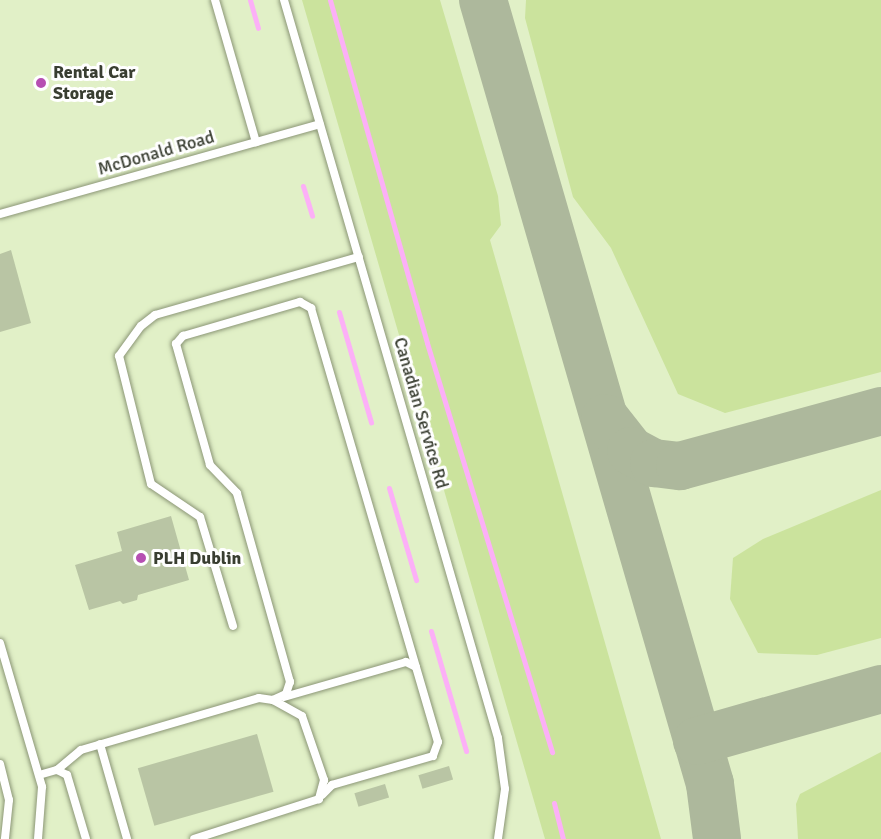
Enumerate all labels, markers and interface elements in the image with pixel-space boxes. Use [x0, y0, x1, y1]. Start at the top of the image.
place label: Rental Car Storage [53, 62, 135, 104]
marker: Rental Car Storage [34, 76, 48, 90]
street label: McDonald Road [95, 126, 217, 180]
street label: Canadian Service Rd [389, 335, 453, 491]
place label: PLH Dublin [153, 547, 241, 569]
marker: PLH Dublin [134, 551, 148, 565]

